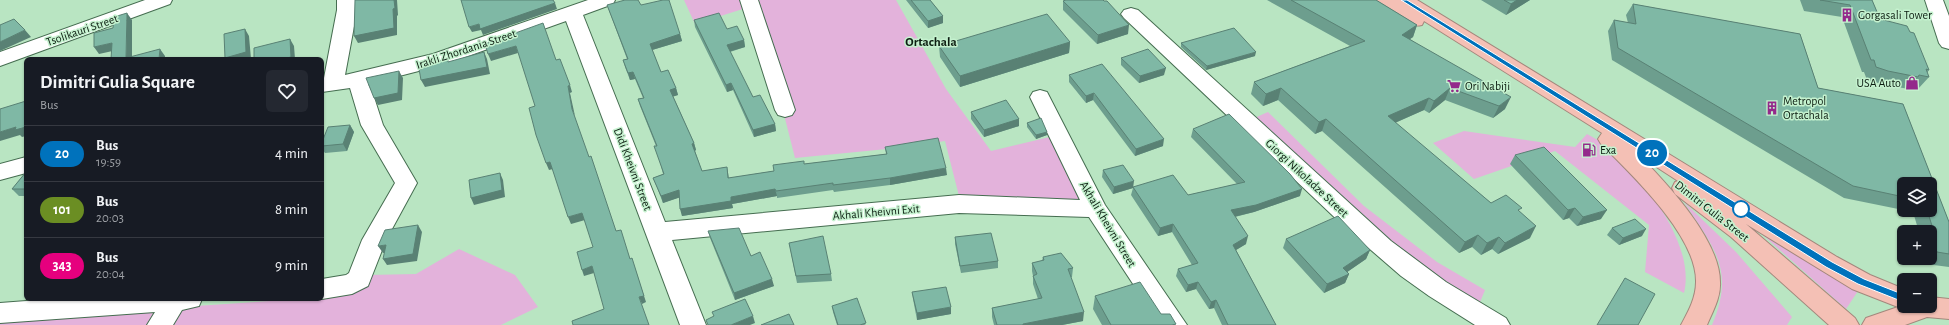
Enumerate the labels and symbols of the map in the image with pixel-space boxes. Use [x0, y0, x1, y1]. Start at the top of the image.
building icon: Gorgasali Tower [1839, 7, 1855, 23]
place label: Gorgasali Tower [1858, 9, 1932, 21]
street label: Tsolikauri Street [45, 12, 120, 48]
street label: Irakli Zhordania Street [414, 27, 518, 71]
district label: Ortachala [905, 36, 957, 49]
shop icon: USA Auto [1904, 75, 1920, 91]
place label: USA Auto [1857, 77, 1901, 89]
supermarket icon: Ori Nabiji [1446, 78, 1462, 94]
place label: Ori Nabiji [1465, 80, 1510, 93]
place label: Metropol Ortachala [1783, 95, 1829, 121]
building icon: Metropol Ortachala [1764, 100, 1780, 116]
street label: Didi Kheivni Street [612, 126, 654, 212]
street label: Giorgi Nikoladze Street [1263, 137, 1351, 219]
line badge: 20 [1634, 140, 1670, 166]
fuel station icon: Exa [1581, 142, 1597, 158]
place label: Exa [1600, 144, 1617, 156]
street label: Dimitri Gulia Street [1673, 178, 1751, 244]
street label: Akhali Kheivni Street [1078, 179, 1138, 269]
unlabelled marker [1732, 200, 1750, 218]
street label: Akhali Kheivni Exit [832, 202, 920, 222]

